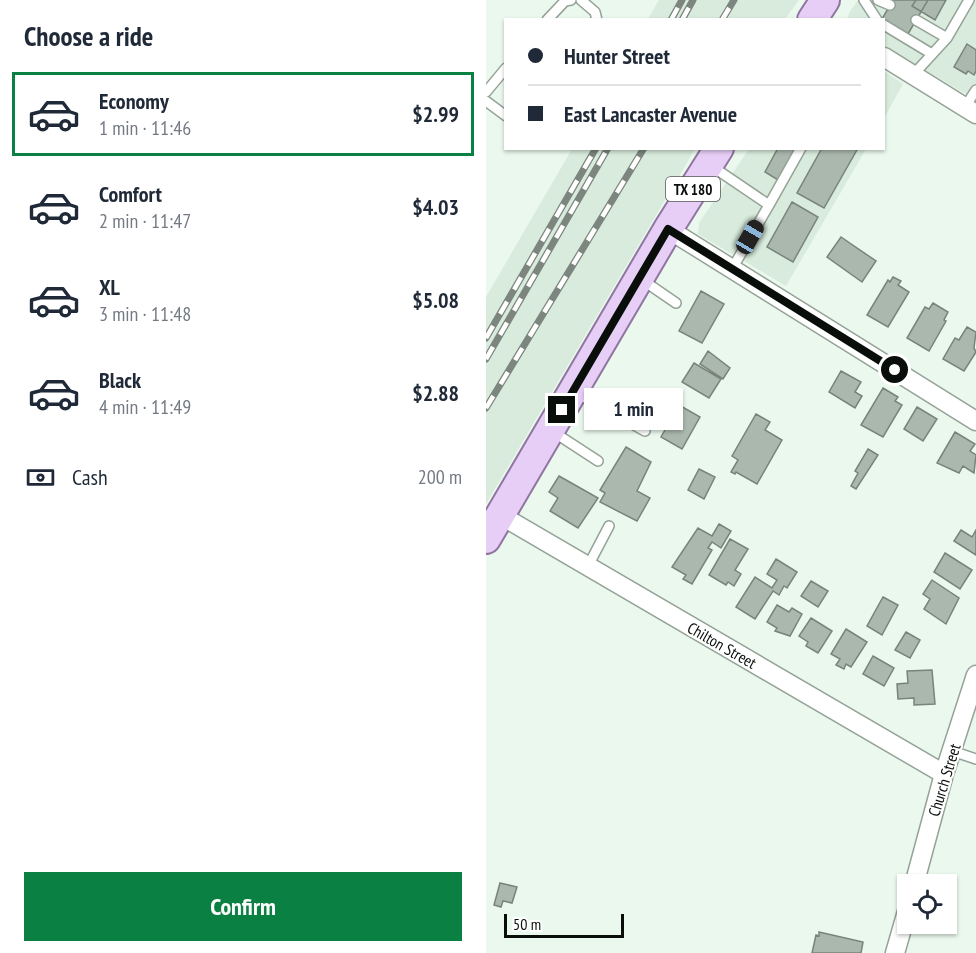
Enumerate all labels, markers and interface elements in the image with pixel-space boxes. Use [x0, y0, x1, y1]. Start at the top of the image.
text: Choose a ride [24, 19, 153, 53]
text: Hunter Street [564, 42, 670, 70]
icon: car [27, 87, 81, 141]
text: Economy [99, 87, 169, 115]
text: $2.99 [412, 100, 459, 128]
text: East Lancaster Avenue [564, 100, 737, 128]
text: 1 min · 11:46 [99, 115, 191, 141]
road number: TX 180 [666, 177, 720, 201]
icon: car [27, 180, 81, 234]
text: Comfort [99, 180, 162, 208]
text: $4.03 [412, 193, 459, 221]
text: 2 min · 11:47 [99, 208, 191, 234]
car [733, 217, 767, 257]
icon: car [27, 273, 81, 327]
text: XL [99, 273, 120, 301]
text: $5.08 [412, 286, 459, 314]
text: 3 min · 11:48 [99, 301, 191, 327]
route start [881, 356, 908, 383]
icon: car [27, 366, 81, 420]
text: Black [99, 366, 141, 394]
text: $2.88 [412, 379, 459, 407]
callout: 1 min [583, 389, 682, 431]
text: 4 min · 11:49 [99, 394, 191, 420]
route end [548, 396, 575, 423]
text: 1 min [613, 396, 654, 422]
icon: cash [24, 461, 57, 494]
text: Cash [72, 463, 108, 491]
text: 200 m [418, 464, 462, 490]
street label: Chilton Street [684, 617, 761, 673]
street label: Church Street [923, 741, 965, 819]
button: Confirm [24, 872, 462, 941]
map controls [897, 874, 957, 934]
button: locate [897, 874, 957, 934]
scale bar [504, 911, 624, 938]
text: 50 m [513, 914, 541, 934]

